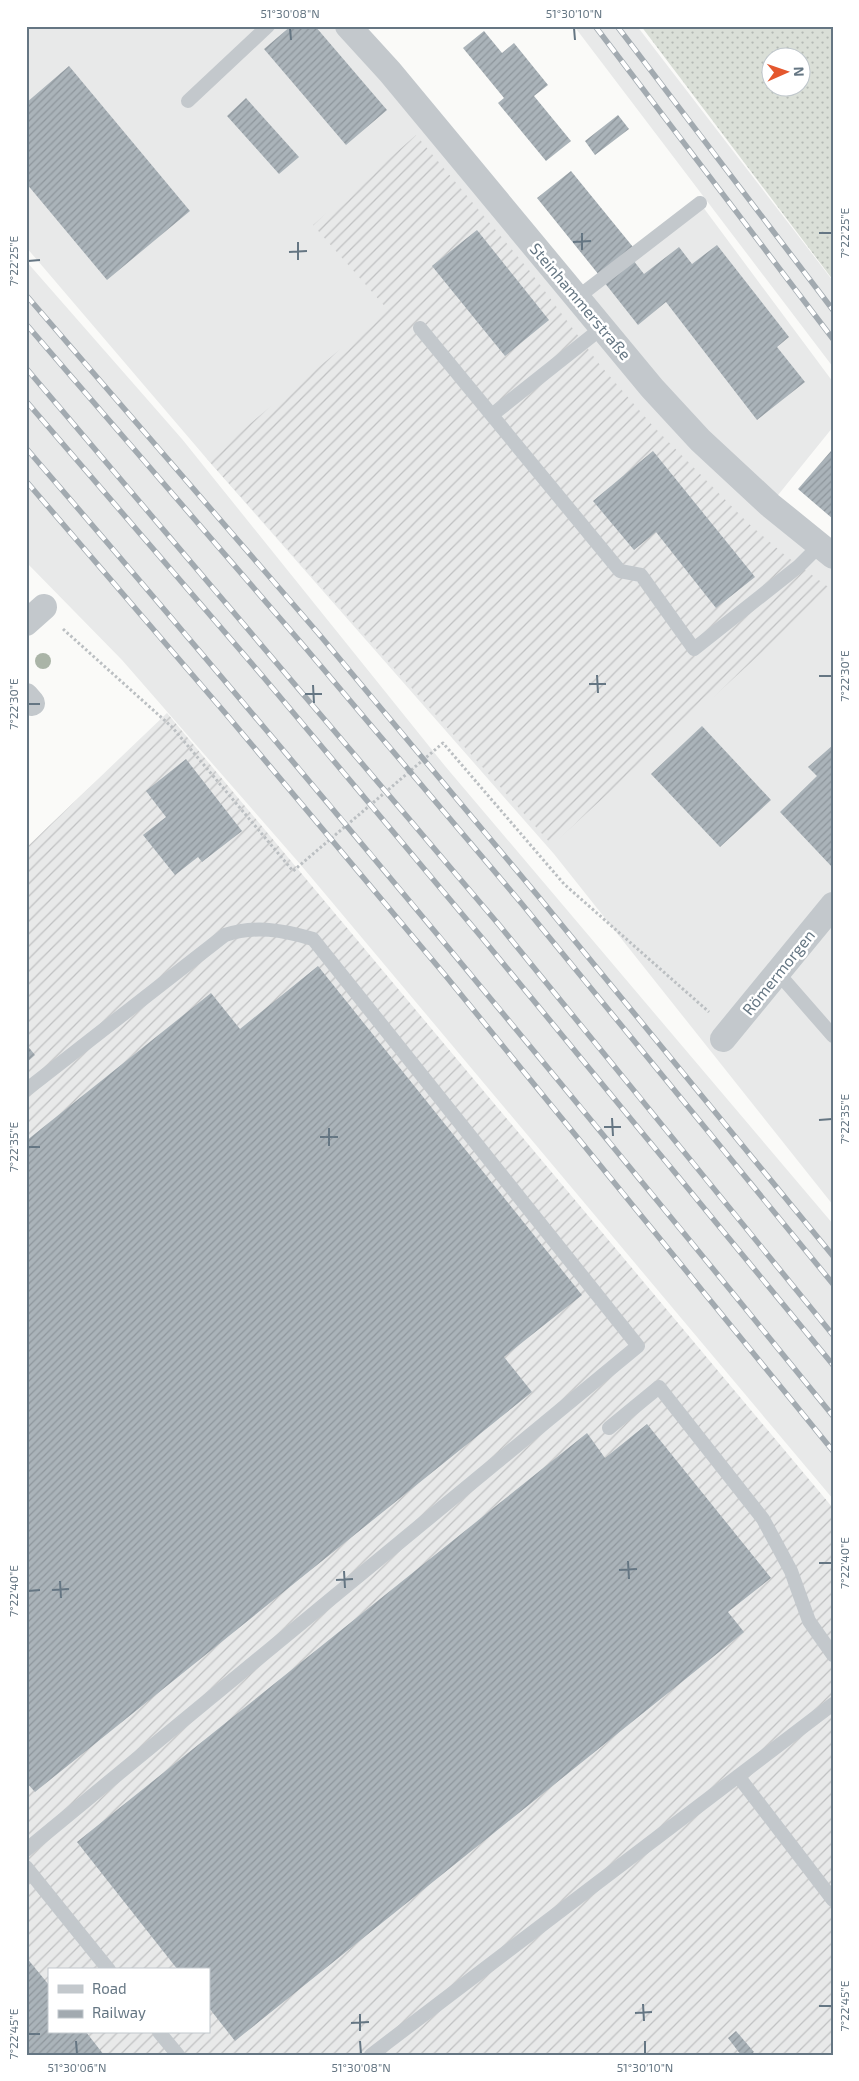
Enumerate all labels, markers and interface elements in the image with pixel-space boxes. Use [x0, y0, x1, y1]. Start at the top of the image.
text: 51°30'08"N [260, 6, 320, 20]
text: 51°30'10"N [546, 6, 602, 20]
north arrow [762, 48, 812, 98]
text: N [791, 66, 808, 77]
text: 7°22'25"E [837, 207, 851, 258]
text: 7°22'25"E [6, 235, 20, 286]
street label: Steinhammerstraße [527, 239, 635, 363]
text: 7°22'30"E [837, 650, 851, 702]
text: 7°22'30"E [6, 678, 20, 730]
street label: Römermorgen [738, 926, 818, 1018]
text: 7°22'35"E [837, 1093, 851, 1144]
text: 7°22'35"E [6, 1121, 20, 1172]
text: 7°22'40"E [837, 1537, 851, 1589]
text: 7°22'40"E [6, 1565, 20, 1617]
legend [48, 1968, 210, 2034]
text: Road [92, 1979, 127, 1997]
text: 7°22'45"E [837, 1980, 851, 2032]
text: Railway [92, 2003, 146, 2021]
text: 7°22'45"E [6, 2008, 20, 2060]
text: 51°30'06"N [48, 2060, 106, 2074]
text: 51°30'08"N [331, 2060, 391, 2074]
text: 51°30'10"N [617, 2060, 673, 2074]

